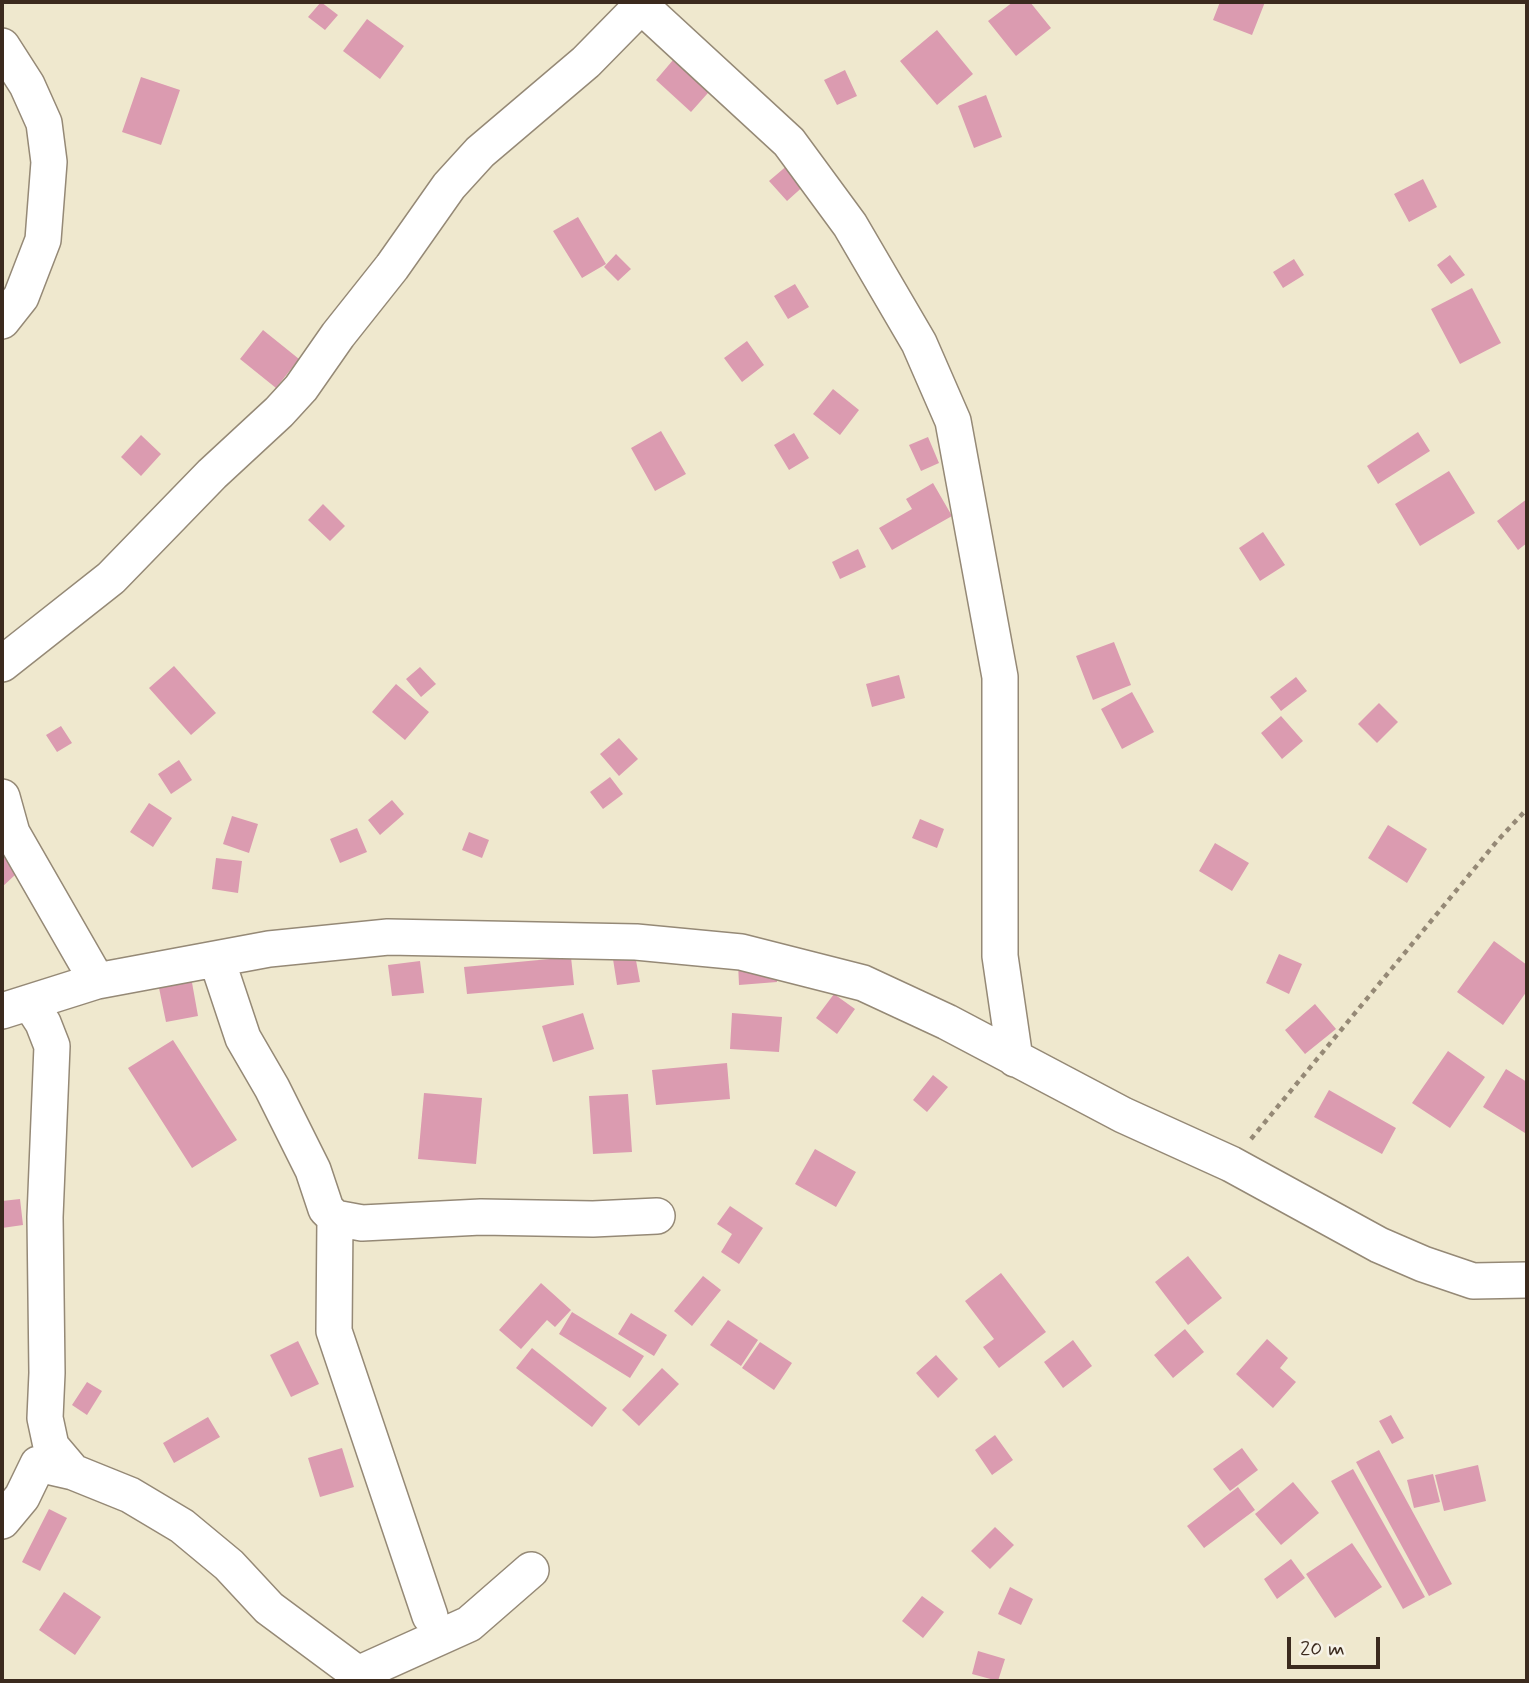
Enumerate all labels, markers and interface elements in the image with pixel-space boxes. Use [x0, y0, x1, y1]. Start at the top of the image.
scale bar [1291, 1624, 1384, 1668]
text: 20 m [1300, 1635, 1345, 1663]

